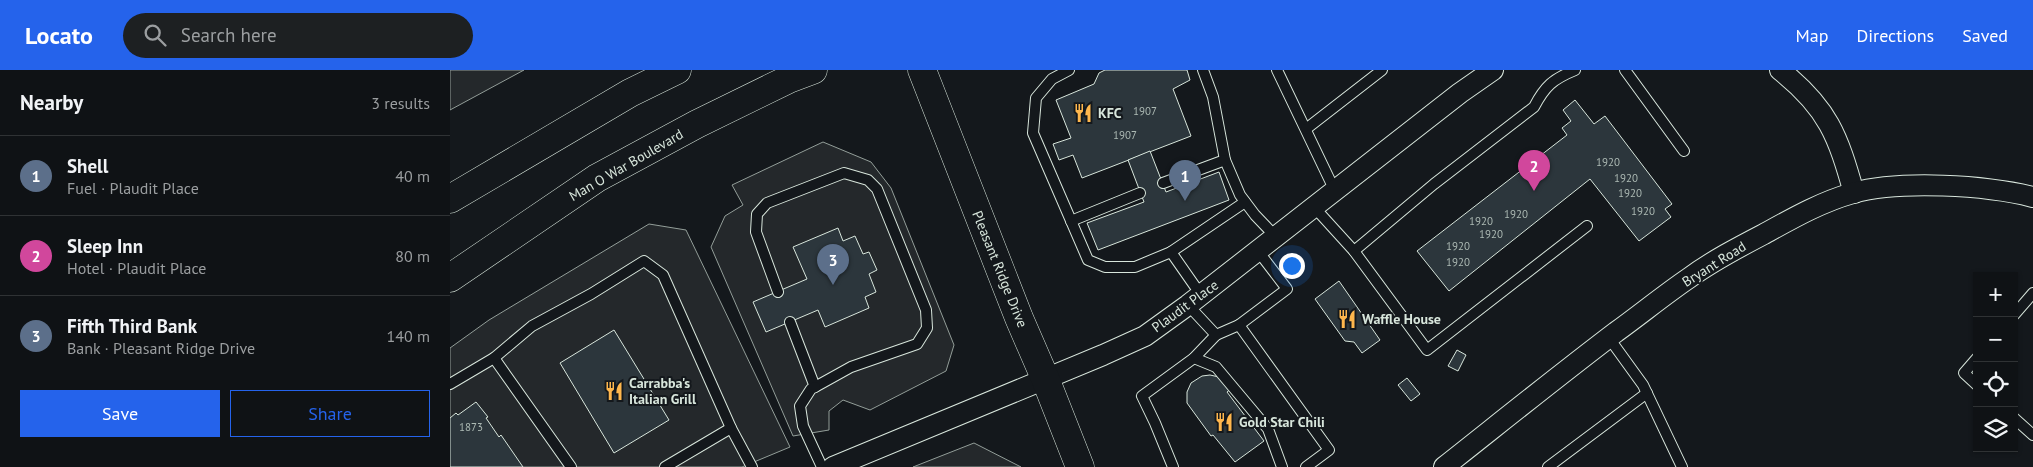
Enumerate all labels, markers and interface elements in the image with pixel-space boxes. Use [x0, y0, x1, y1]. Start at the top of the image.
search box [123, 13, 473, 58]
text: Locato [25, 20, 93, 51]
icon: search [141, 21, 169, 49]
text: Search here [181, 23, 277, 47]
text: Map [1796, 24, 1828, 47]
text: Directions [1856, 24, 1934, 47]
text: Saved [1962, 24, 2008, 47]
text: Nearby [20, 89, 83, 116]
text: 3 results [371, 93, 430, 113]
restaurant icon: KFC [1072, 102, 1094, 124]
place label: KFC [1098, 104, 1122, 122]
house number: 1907 [1133, 104, 1157, 118]
street label: Man O War Boulevard [566, 125, 686, 205]
house number: 1907 [1113, 128, 1137, 142]
pin: 2 [1518, 150, 1550, 191]
text: Shell [67, 154, 108, 178]
house number: 1920 [1596, 155, 1620, 169]
pin: 1 [1169, 160, 1201, 201]
text: 1 [31, 166, 41, 186]
text: 40 m [395, 166, 430, 186]
house number: 1920 [1614, 171, 1638, 185]
text: Fuel · Plaudit Place [67, 178, 199, 198]
house number: 1920 [1618, 186, 1642, 200]
house number: 1920 [1631, 204, 1655, 218]
house number: 1920 [1504, 207, 1528, 221]
street label: Pleasant Ridge Drive [968, 208, 1032, 330]
house number: 1920 [1469, 214, 1493, 228]
house number: 1920 [1479, 227, 1503, 241]
text: Sleep Inn [67, 234, 143, 258]
street label: Bryant Road [1679, 237, 1749, 291]
house number: 1920 [1446, 239, 1470, 253]
pin: 3 [817, 244, 849, 285]
text: 2 [31, 246, 41, 266]
text: 80 m [395, 246, 430, 266]
your location [1279, 253, 1305, 279]
house number: 1920 [1446, 255, 1470, 269]
text: Hotel · Plaudit Place [67, 258, 207, 278]
map controls [1973, 272, 2018, 452]
button: + [1973, 272, 2018, 317]
street label: Plaudit Place [1148, 276, 1222, 336]
restaurant icon: Waffle House [1336, 308, 1358, 330]
place label: Waffle House [1362, 310, 1441, 328]
text: Fifth Third Bank [67, 314, 197, 338]
button: − [1973, 317, 2018, 362]
text: 3 [31, 326, 41, 346]
text: 140 m [387, 326, 430, 346]
text: Bank · Pleasant Ridge Drive [67, 338, 255, 358]
button: locate [1973, 362, 2018, 407]
place label: Carrabba's Italian Grill [629, 374, 697, 408]
restaurant icon: Carrabba's Italian Grill [603, 380, 625, 402]
button: Save [20, 390, 220, 437]
button: Share [230, 390, 430, 437]
button: layers [1973, 407, 2018, 452]
restaurant icon: Gold Star Chili [1213, 411, 1235, 433]
place label: Gold Star Chili [1239, 413, 1325, 431]
house number: 1873 [459, 420, 483, 434]

